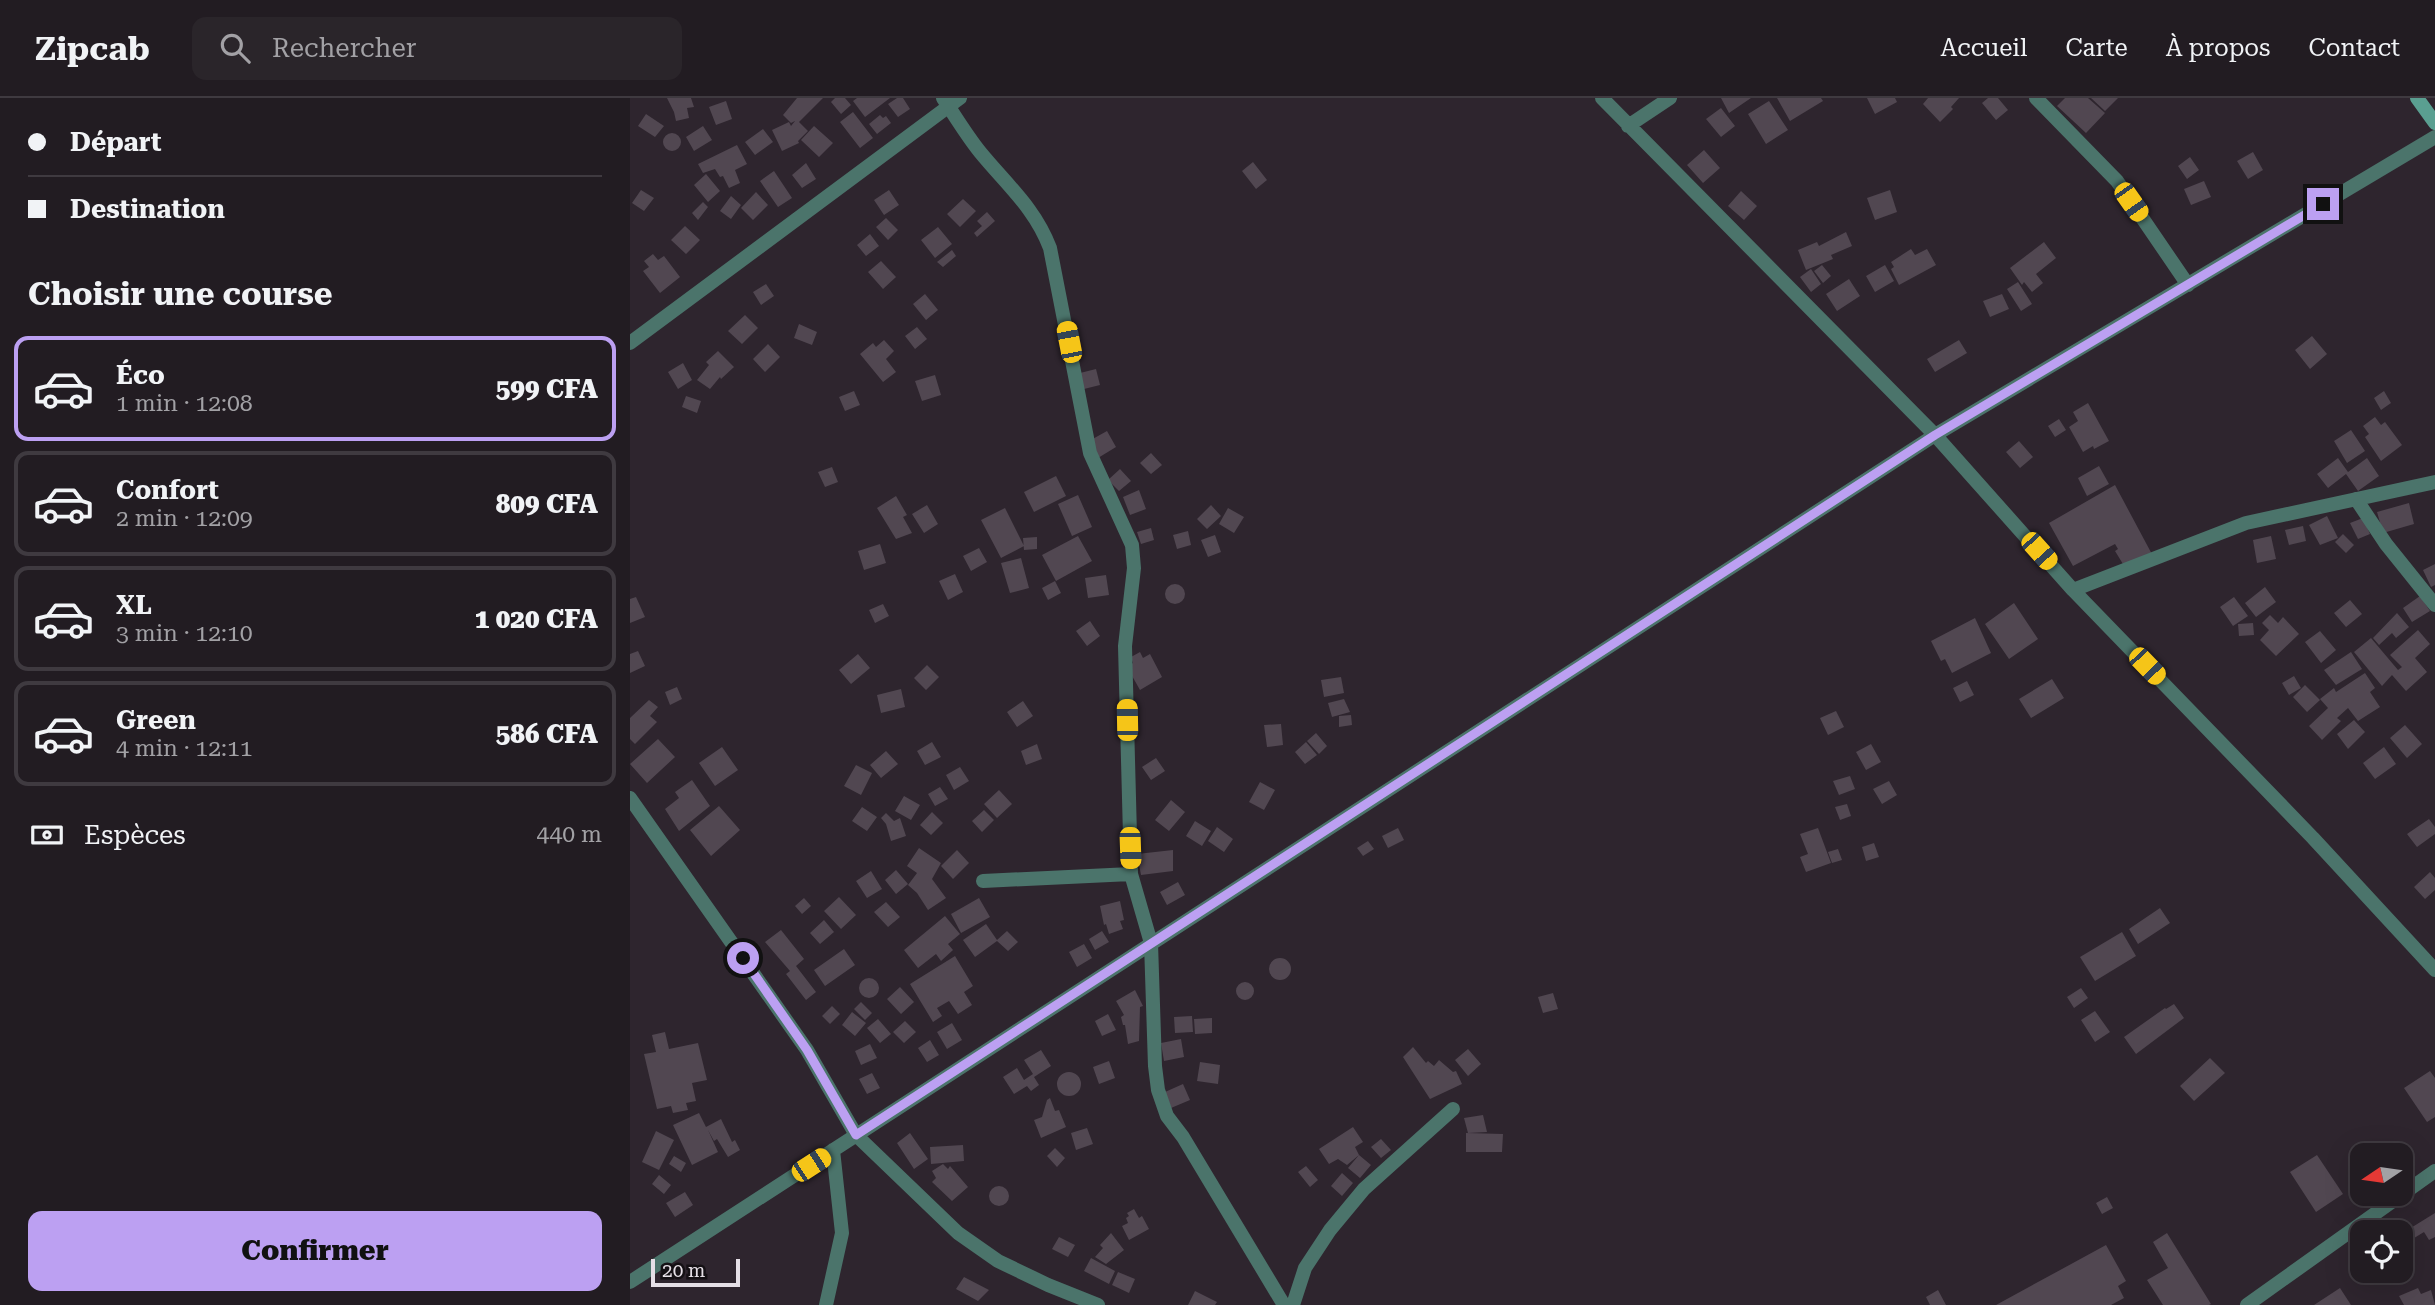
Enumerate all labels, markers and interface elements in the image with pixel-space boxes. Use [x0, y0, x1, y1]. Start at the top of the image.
search box [192, 17, 682, 80]
text: Zipcab [35, 29, 150, 68]
icon: search [216, 29, 254, 67]
text: Rechercher [272, 33, 416, 63]
text: Accueil [1941, 34, 2027, 62]
text: Carte [2065, 34, 2128, 62]
text: À propos [2166, 34, 2270, 62]
text: Contact [2308, 34, 2400, 62]
text: Départ [70, 127, 162, 157]
car [2111, 179, 2152, 225]
route end [2307, 188, 2339, 220]
text: Destination [70, 194, 225, 224]
text: Choisir une course [28, 275, 332, 313]
car [1055, 319, 1084, 365]
icon: car [32, 357, 95, 420]
text: Éco [116, 360, 165, 390]
text: 599 CFA [496, 374, 598, 404]
text: 1 min · 12:08 [116, 390, 253, 417]
icon: car [32, 472, 95, 535]
text: Confort [116, 475, 219, 505]
text: 809 CFA [496, 489, 598, 519]
text: 2 min · 12:09 [116, 505, 253, 532]
car [2018, 528, 2061, 574]
icon: car [32, 587, 95, 650]
text: XL [116, 590, 152, 620]
text: 1 020 CFA [475, 604, 598, 634]
text: 3 min · 12:10 [116, 620, 253, 647]
car [2125, 644, 2170, 688]
car [1117, 699, 1138, 741]
icon: car [32, 702, 95, 765]
text: Green [116, 705, 196, 735]
text: 586 CFA [496, 719, 598, 749]
text: 4 min · 12:11 [116, 735, 253, 762]
icon: cash [28, 816, 66, 854]
text: Espèces [84, 820, 186, 850]
text: 440 m [537, 821, 602, 848]
car [1119, 827, 1142, 869]
route start [727, 942, 759, 974]
north arrow [2350, 1143, 2413, 1206]
map controls [2350, 1143, 2413, 1283]
car [788, 1145, 835, 1185]
button: Confirmer [28, 1211, 602, 1291]
button: locate [2350, 1220, 2413, 1283]
scale bar [651, 1256, 740, 1288]
text: 20 m [662, 1259, 705, 1282]

